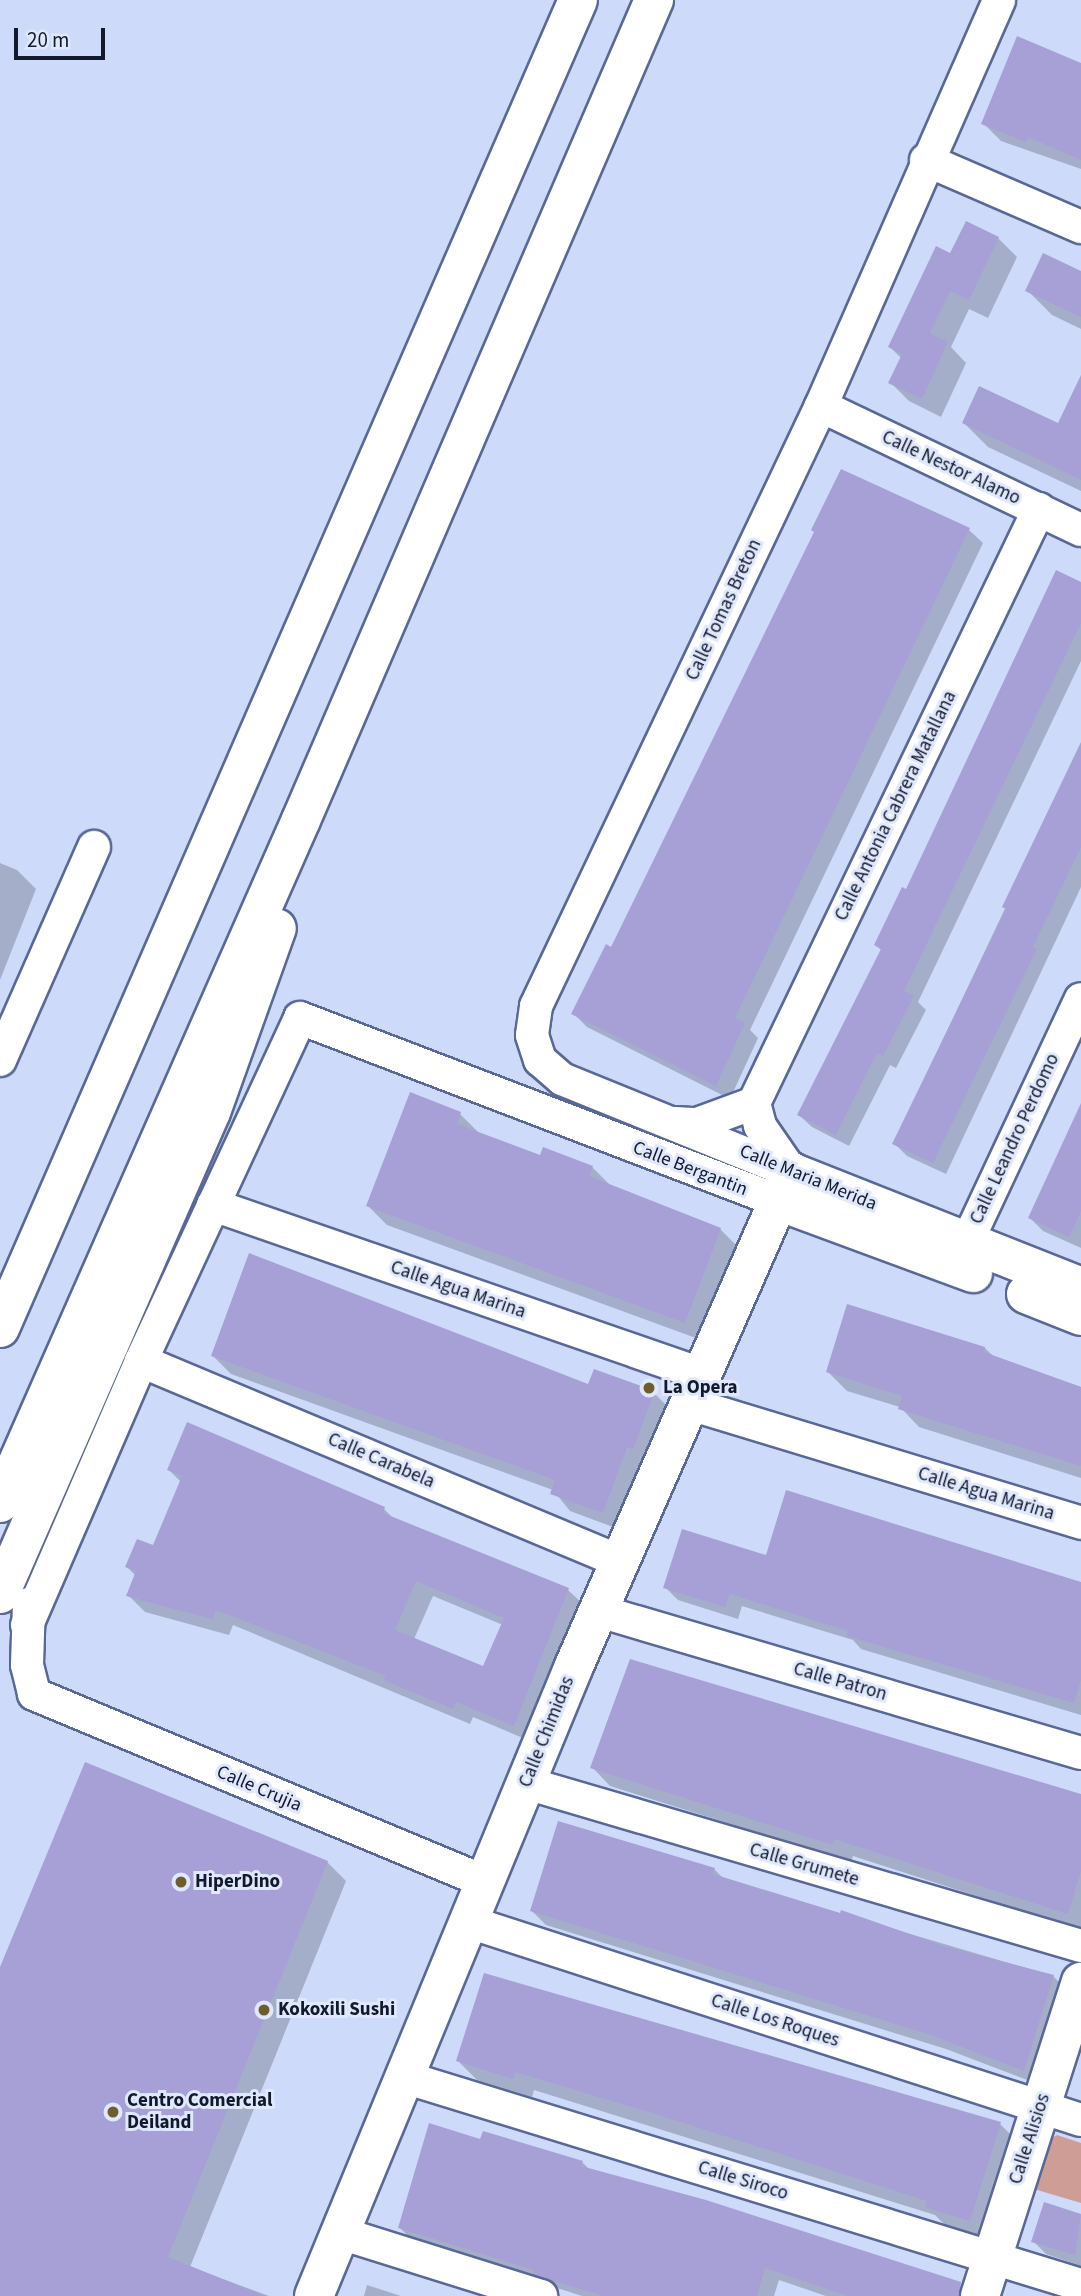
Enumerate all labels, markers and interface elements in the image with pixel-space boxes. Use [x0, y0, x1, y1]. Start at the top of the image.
scale bar [18, 14, 108, 58]
text: 20 m [27, 25, 69, 55]
street label: Calle Nestor Alamo [878, 426, 1024, 510]
street label: Calle Tomas Breton [681, 536, 767, 684]
street label: Calle Antonia Cabrera Matallana [830, 687, 962, 925]
street label: Calle Leandro Perdomo [965, 1050, 1065, 1228]
street label: Calle Bergantin [629, 1137, 751, 1201]
street label: Calle Maria Merida [736, 1140, 880, 1216]
street label: Calle Agua Marina [387, 1256, 529, 1324]
place label: La Opera [663, 1377, 737, 1399]
marker: La Opera [641, 1380, 657, 1396]
street label: Calle Carabela [324, 1428, 438, 1494]
street label: Calle Agua Marina [915, 1462, 1057, 1526]
street label: Calle Patron [791, 1658, 889, 1706]
street label: Calle Chimidas [514, 1673, 580, 1791]
street label: Calle Crujia [213, 1761, 305, 1817]
street label: Calle Grumete [747, 1839, 861, 1891]
place label: HiperDino [195, 1871, 280, 1893]
marker: HiperDino [173, 1874, 189, 1890]
street label: Calle Los Roques [708, 1990, 842, 2052]
place label: Kokoxili Sushi [278, 1999, 395, 2021]
marker: Kokoxili Sushi [256, 2002, 272, 2018]
place label: Centro Comercial Deiland [127, 2090, 272, 2134]
street label: Calle Alisios [1005, 2091, 1055, 2187]
marker: Centro Comercial Deiland [105, 2104, 121, 2120]
street label: Calle Siroco [695, 2156, 791, 2206]

